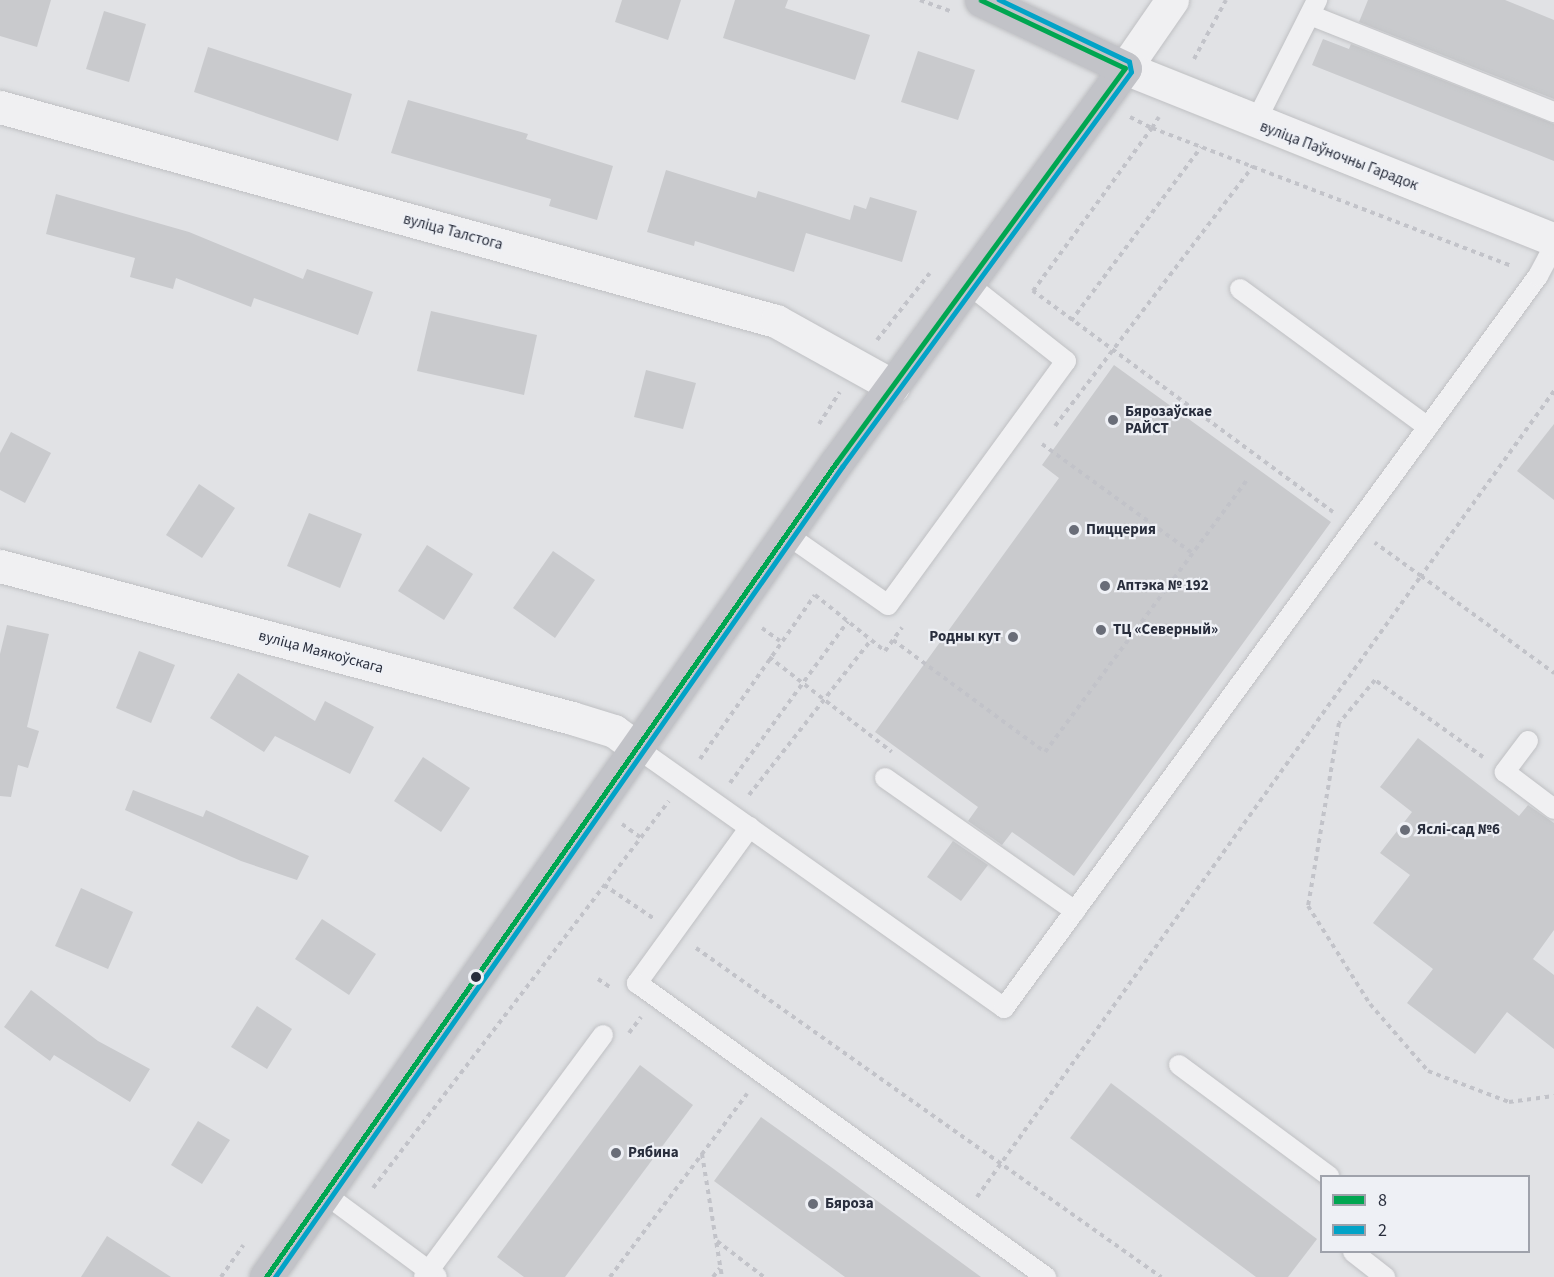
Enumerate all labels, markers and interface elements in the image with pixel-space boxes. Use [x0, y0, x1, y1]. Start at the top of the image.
street label: вуліца Паўночны Гарадок [1257, 117, 1421, 195]
street label: вуліца Талстога [401, 210, 505, 254]
place label: Бярозаўскае РАЙСТ [1125, 402, 1212, 437]
marker: Бярозаўскае РАЙСТ [1106, 413, 1120, 427]
place label: Пиццерия [1086, 521, 1156, 539]
marker: Пиццерия [1067, 523, 1081, 537]
place label: Аптэка № 192 [1117, 577, 1209, 595]
marker: Аптэка № 192 [1098, 579, 1112, 593]
place label: ТЦ «Северный» [1113, 621, 1218, 639]
marker: ТЦ «Северный» [1094, 623, 1108, 637]
street label: вуліца Маякоўскага [257, 627, 385, 677]
place label: Родны кут [929, 628, 1001, 646]
marker: Родны кут [1006, 630, 1020, 644]
place label: Яслі-сад №6 [1417, 821, 1500, 839]
marker: Яслі-сад №6 [1398, 823, 1412, 837]
unlabelled marker [470, 971, 482, 983]
place label: Рябина [628, 1144, 679, 1162]
marker: Рябина [609, 1146, 623, 1160]
legend [1320, 1175, 1530, 1253]
text: 8 [1378, 1188, 1387, 1213]
place label: Бяроза [825, 1195, 874, 1213]
marker: Бяроза [806, 1197, 820, 1211]
text: 2 [1378, 1218, 1387, 1243]

